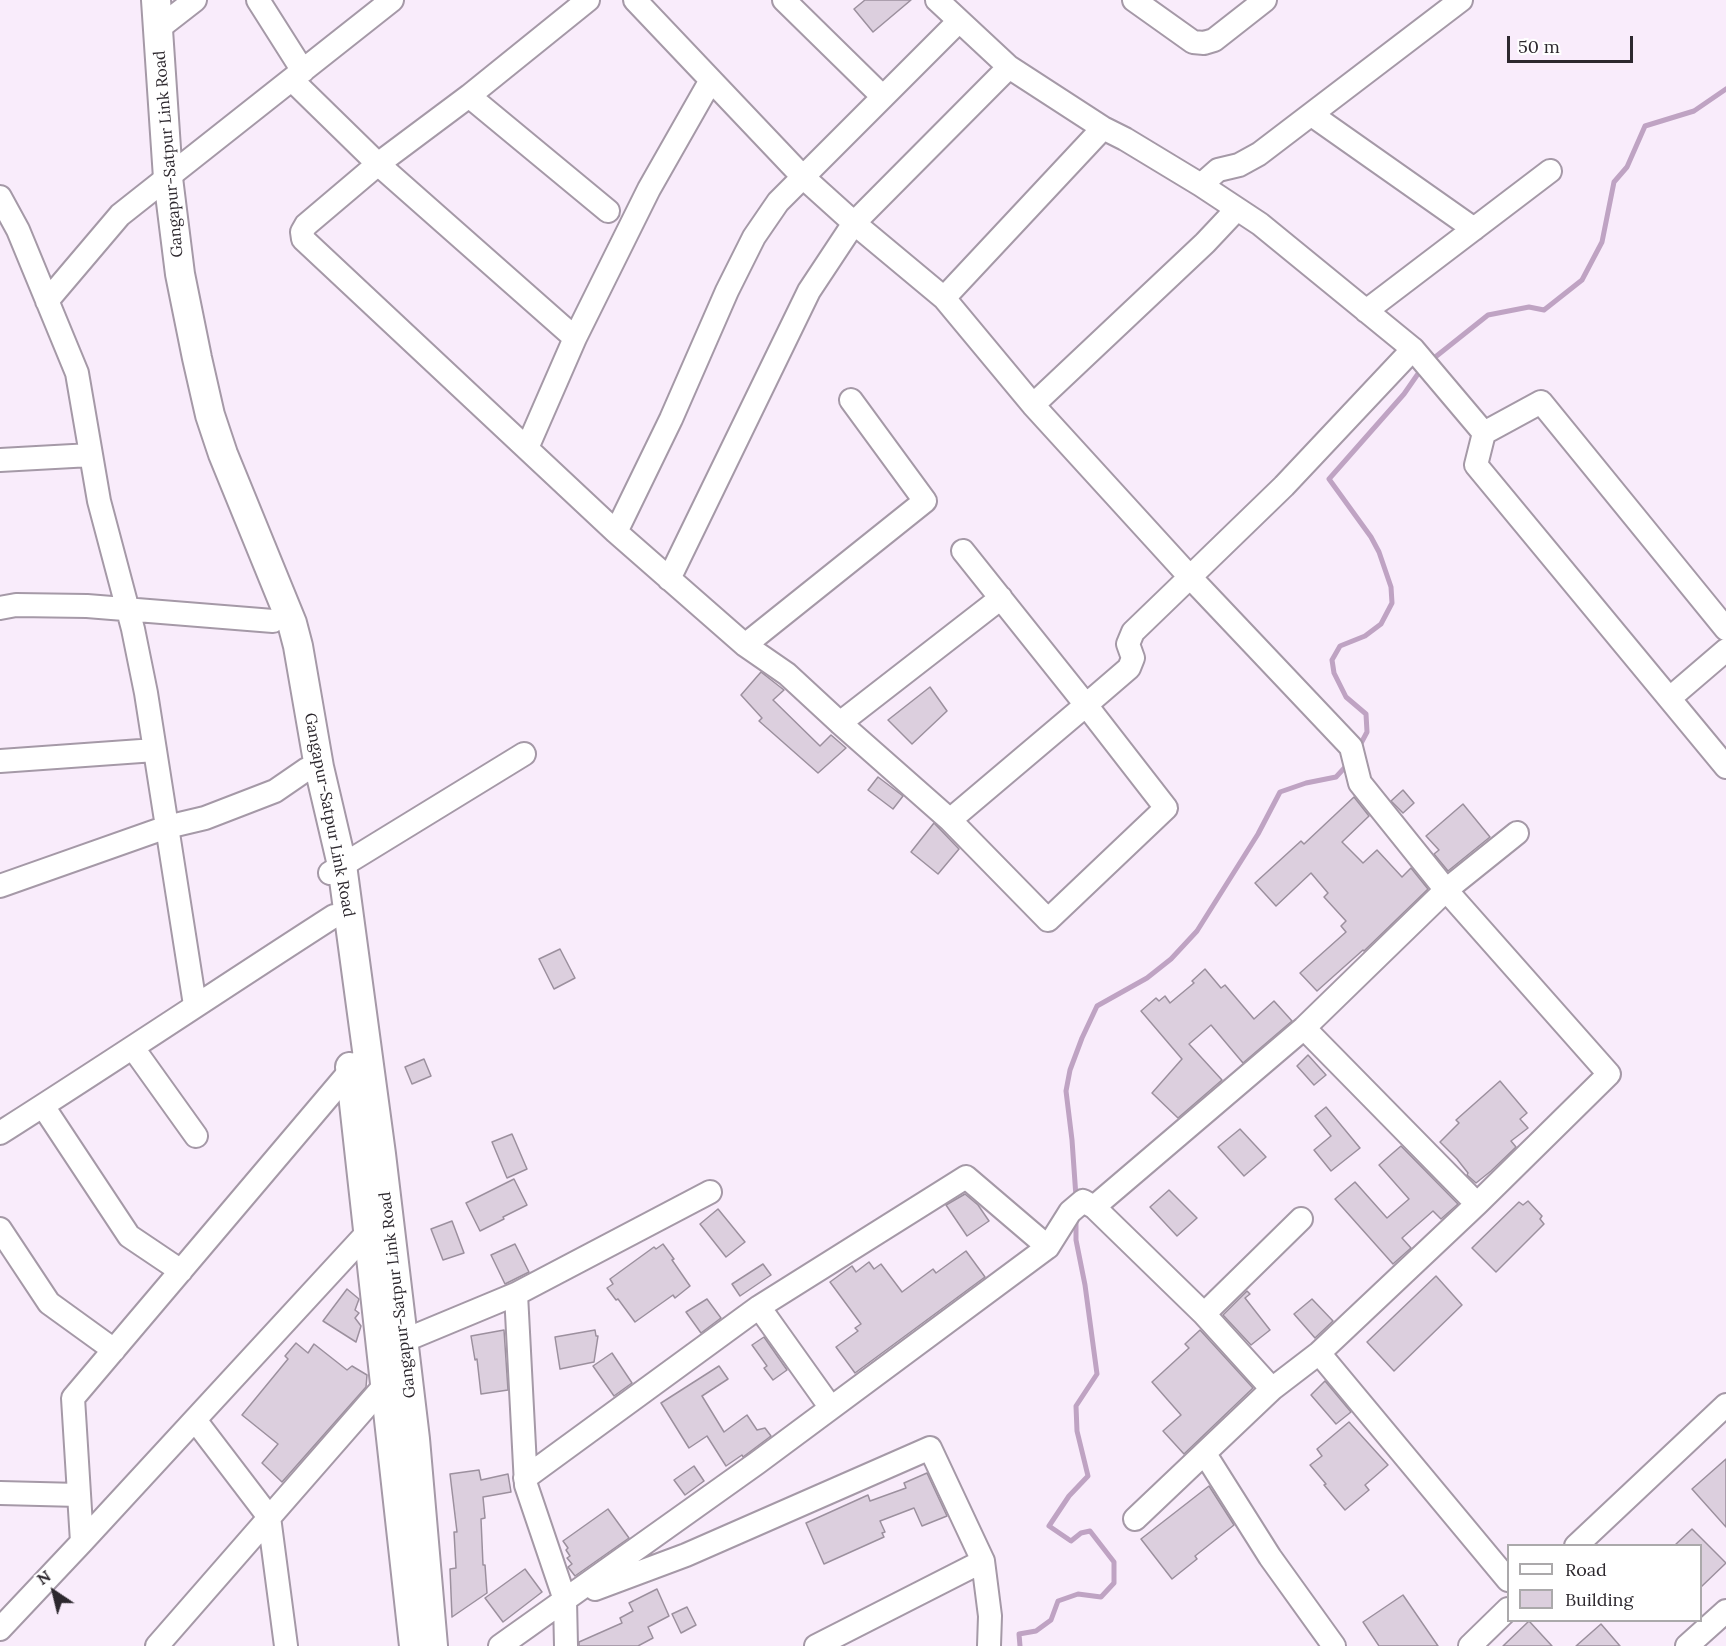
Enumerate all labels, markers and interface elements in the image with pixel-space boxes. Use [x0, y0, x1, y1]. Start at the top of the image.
scale bar [1510, 24, 1636, 62]
text: 50 m [1518, 35, 1560, 58]
street label: Gangapur-Satpur Link Road [150, 50, 188, 258]
street label: Gangapur-Satpur Link Road [300, 711, 358, 919]
street label: Gangapur-Satpur Link Road [376, 1191, 420, 1399]
legend [1507, 1544, 1702, 1622]
text: Road [1565, 1558, 1607, 1581]
north arrow [24, 1562, 84, 1622]
text: N [33, 1566, 54, 1589]
text: Building [1565, 1588, 1633, 1611]

